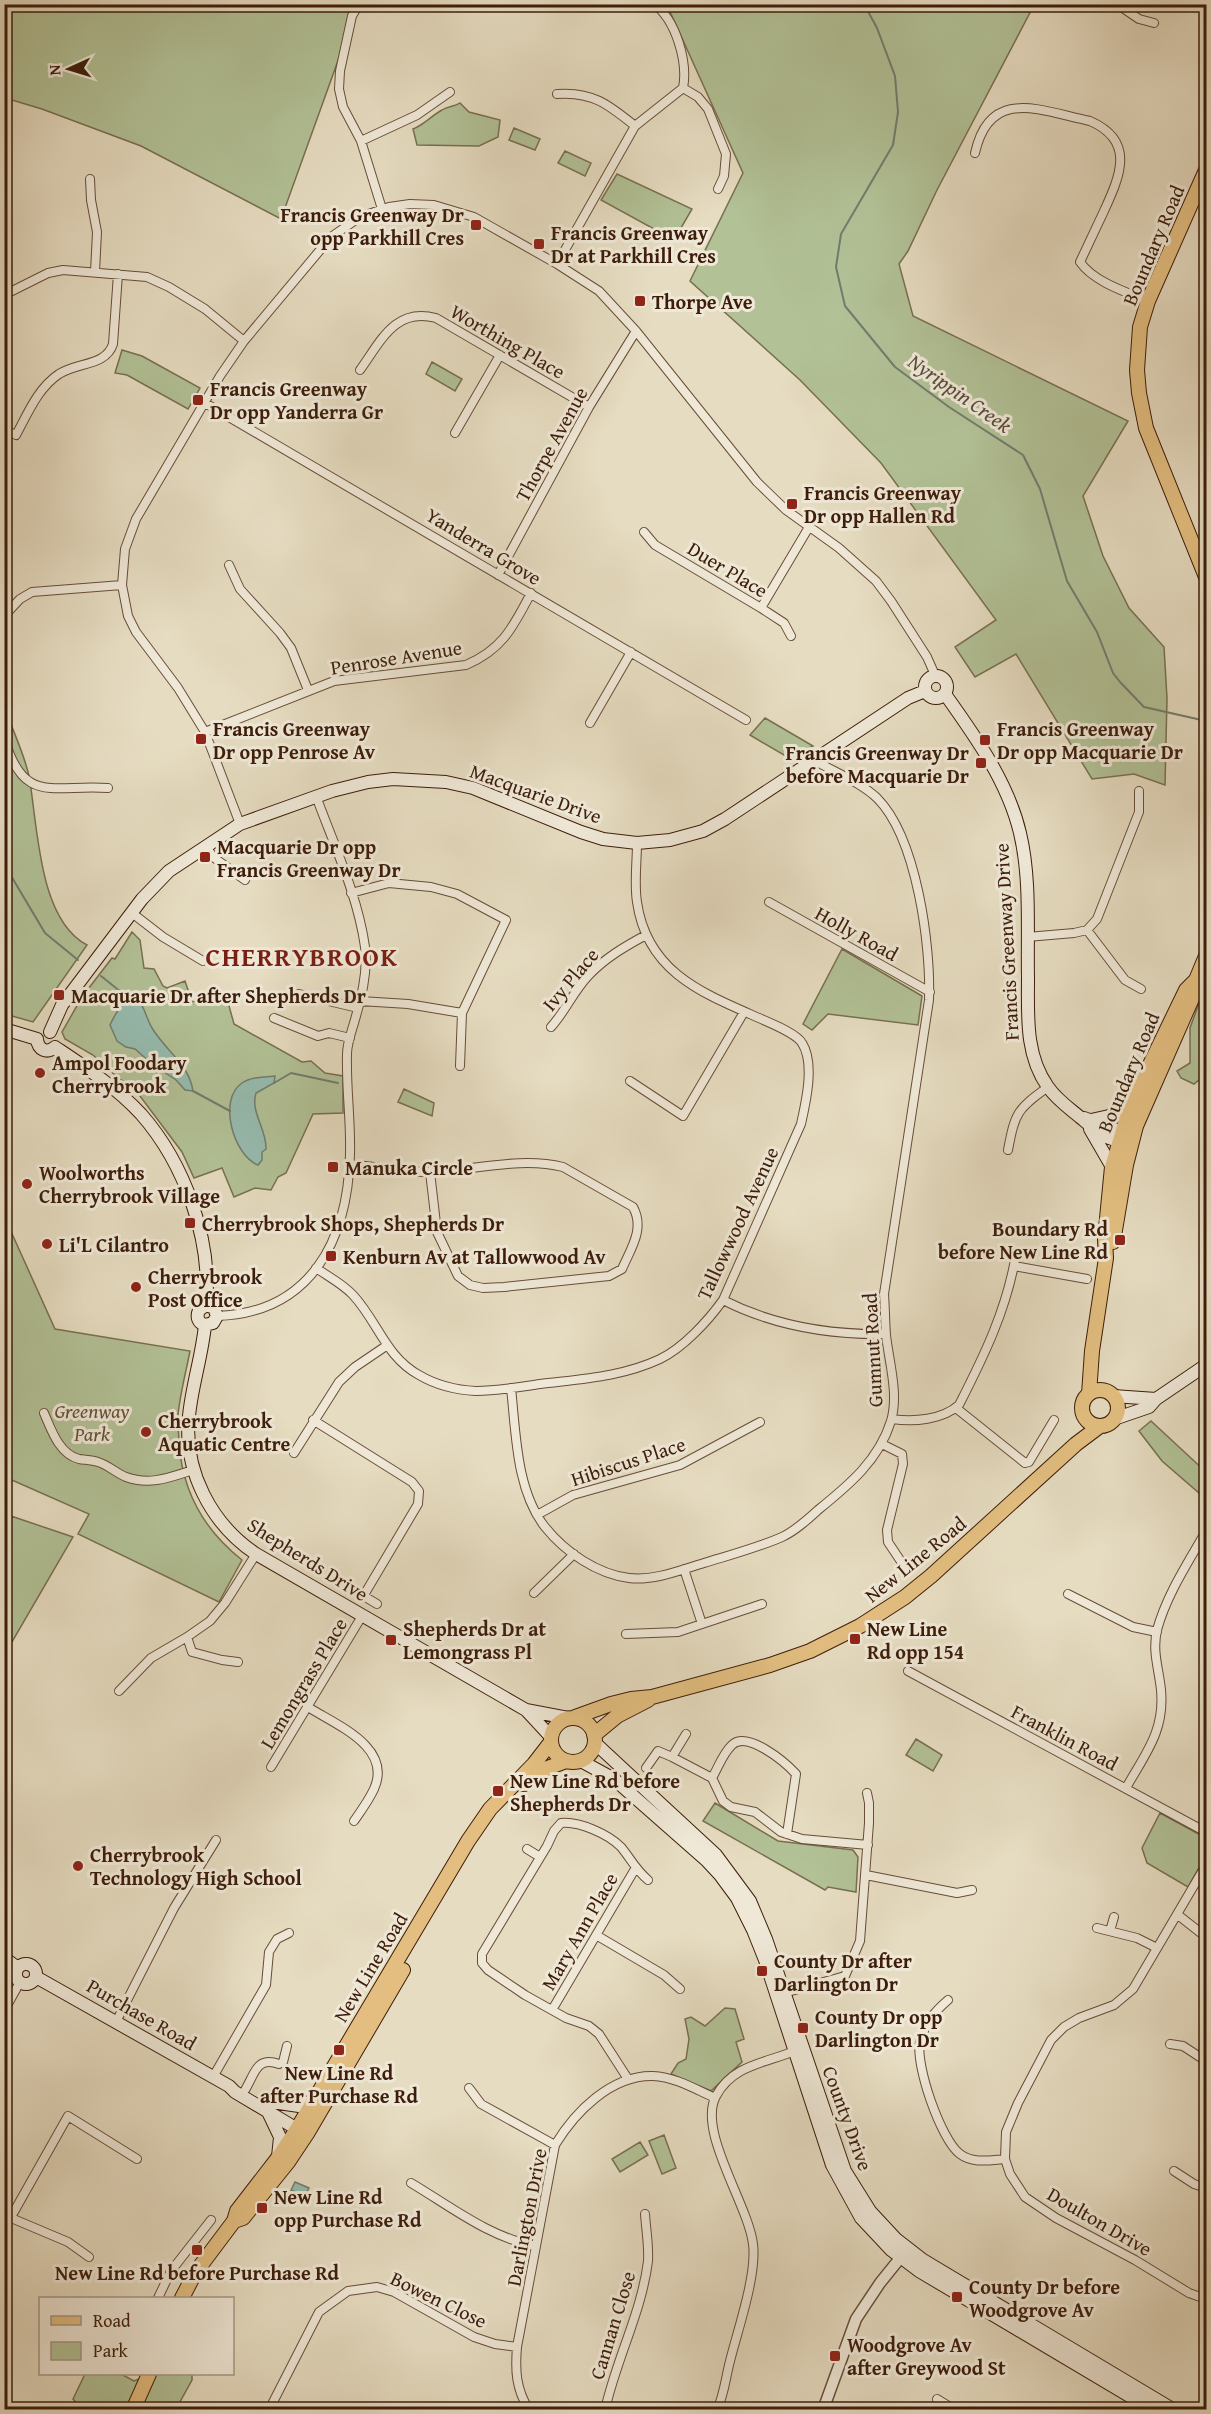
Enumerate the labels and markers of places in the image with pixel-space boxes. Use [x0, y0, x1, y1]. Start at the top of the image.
place label: Francis Greenway Dr opp Parkhill Cres [280, 200, 464, 252]
marker: Francis Greenway Dr opp Parkhill Cres [469, 218, 483, 232]
place label: Francis Greenway Dr at Parkhill Cres [551, 218, 716, 270]
marker: Francis Greenway Dr at Parkhill Cres [532, 237, 546, 251]
place label: Thorpe Ave [652, 287, 753, 316]
marker: Thorpe Ave [633, 294, 647, 308]
place label: Francis Greenway Dr opp Yanderra Gr [210, 374, 383, 426]
marker: Francis Greenway Dr opp Yanderra Gr [191, 393, 205, 407]
place label: Francis Greenway Dr opp Hallen Rd [804, 478, 962, 530]
marker: Francis Greenway Dr opp Hallen Rd [785, 497, 799, 511]
place label: Francis Greenway Dr opp Penrose Av [213, 714, 376, 766]
place label: Francis Greenway Dr opp Macquarie Dr [997, 714, 1183, 766]
marker: Francis Greenway Dr opp Penrose Av [194, 732, 208, 746]
marker: Francis Greenway Dr opp Macquarie Dr [978, 733, 992, 747]
place label: Francis Greenway Dr before Macquarie Dr [785, 738, 969, 790]
marker: Francis Greenway Dr before Macquarie Dr [974, 756, 988, 770]
place label: Macquarie Dr opp Francis Greenway Dr [217, 832, 401, 884]
marker: Macquarie Dr opp Francis Greenway Dr [198, 850, 212, 864]
place label: Macquarie Dr after Shepherds Dr [71, 981, 366, 1010]
marker: Macquarie Dr after Shepherds Dr [52, 988, 66, 1002]
place label: Ampol Foodary Cherrybrook [52, 1048, 187, 1100]
marker: Ampol Foodary Cherrybrook [33, 1066, 47, 1080]
place label: Manuka Circle [345, 1153, 473, 1182]
place label: Woolworths Cherrybrook Village [39, 1158, 220, 1210]
marker: Manuka Circle [326, 1160, 340, 1174]
marker: Woolworths Cherrybrook Village [20, 1177, 34, 1191]
place label: Cherrybrook Shops, Shepherds Dr [202, 1209, 504, 1238]
place label: Boundary Rd before New Line Rd [938, 1214, 1109, 1266]
marker: Cherrybrook Shops, Shepherds Dr [183, 1216, 197, 1230]
place label: Li'L Cilantro [59, 1230, 169, 1259]
marker: Boundary Rd before New Line Rd [1113, 1233, 1127, 1247]
marker: Li'L Cilantro [40, 1237, 54, 1251]
place label: Kenburn Av at Tallowwood Av [343, 1242, 606, 1271]
marker: Kenburn Av at Tallowwood Av [324, 1249, 338, 1263]
place label: Cherrybrook Post Office [148, 1262, 263, 1314]
marker: Cherrybrook Post Office [129, 1280, 143, 1294]
place label: Cherrybrook Aquatic Centre [158, 1406, 291, 1458]
marker: Cherrybrook Aquatic Centre [139, 1425, 153, 1439]
place label: Shepherds Dr at Lemongrass Pl [403, 1614, 546, 1666]
place label: New Line Rd opp 154 [867, 1614, 964, 1666]
marker: New Line Rd opp 154 [848, 1632, 862, 1646]
marker: Shepherds Dr at Lemongrass Pl [384, 1633, 398, 1647]
place label: New Line Rd before Shepherds Dr [510, 1766, 680, 1818]
marker: New Line Rd before Shepherds Dr [491, 1784, 505, 1798]
place label: Cherrybrook Technology High School [90, 1840, 302, 1892]
marker: Cherrybrook Technology High School [71, 1859, 85, 1873]
place label: County Dr after Darlington Dr [774, 1946, 912, 1998]
marker: County Dr after Darlington Dr [755, 1964, 769, 1978]
place label: County Dr opp Darlington Dr [815, 2002, 943, 2054]
marker: County Dr opp Darlington Dr [796, 2021, 810, 2035]
marker: New Line Rd after Purchase Rd [332, 2043, 346, 2057]
place label: New Line Rd after Purchase Rd [260, 2058, 418, 2110]
place label: New Line Rd opp Purchase Rd [274, 2182, 422, 2234]
marker: New Line Rd opp Purchase Rd [255, 2201, 269, 2215]
marker: New Line Rd before Purchase Rd [190, 2243, 204, 2257]
place label: New Line Rd before Purchase Rd [55, 2258, 340, 2287]
place label: County Dr before Woodgrove Av [969, 2272, 1120, 2324]
marker: County Dr before Woodgrove Av [950, 2290, 964, 2304]
place label: Woodgrove Av after Greywood St [847, 2330, 1006, 2382]
marker: Woodgrove Av after Greywood St [828, 2349, 842, 2363]

